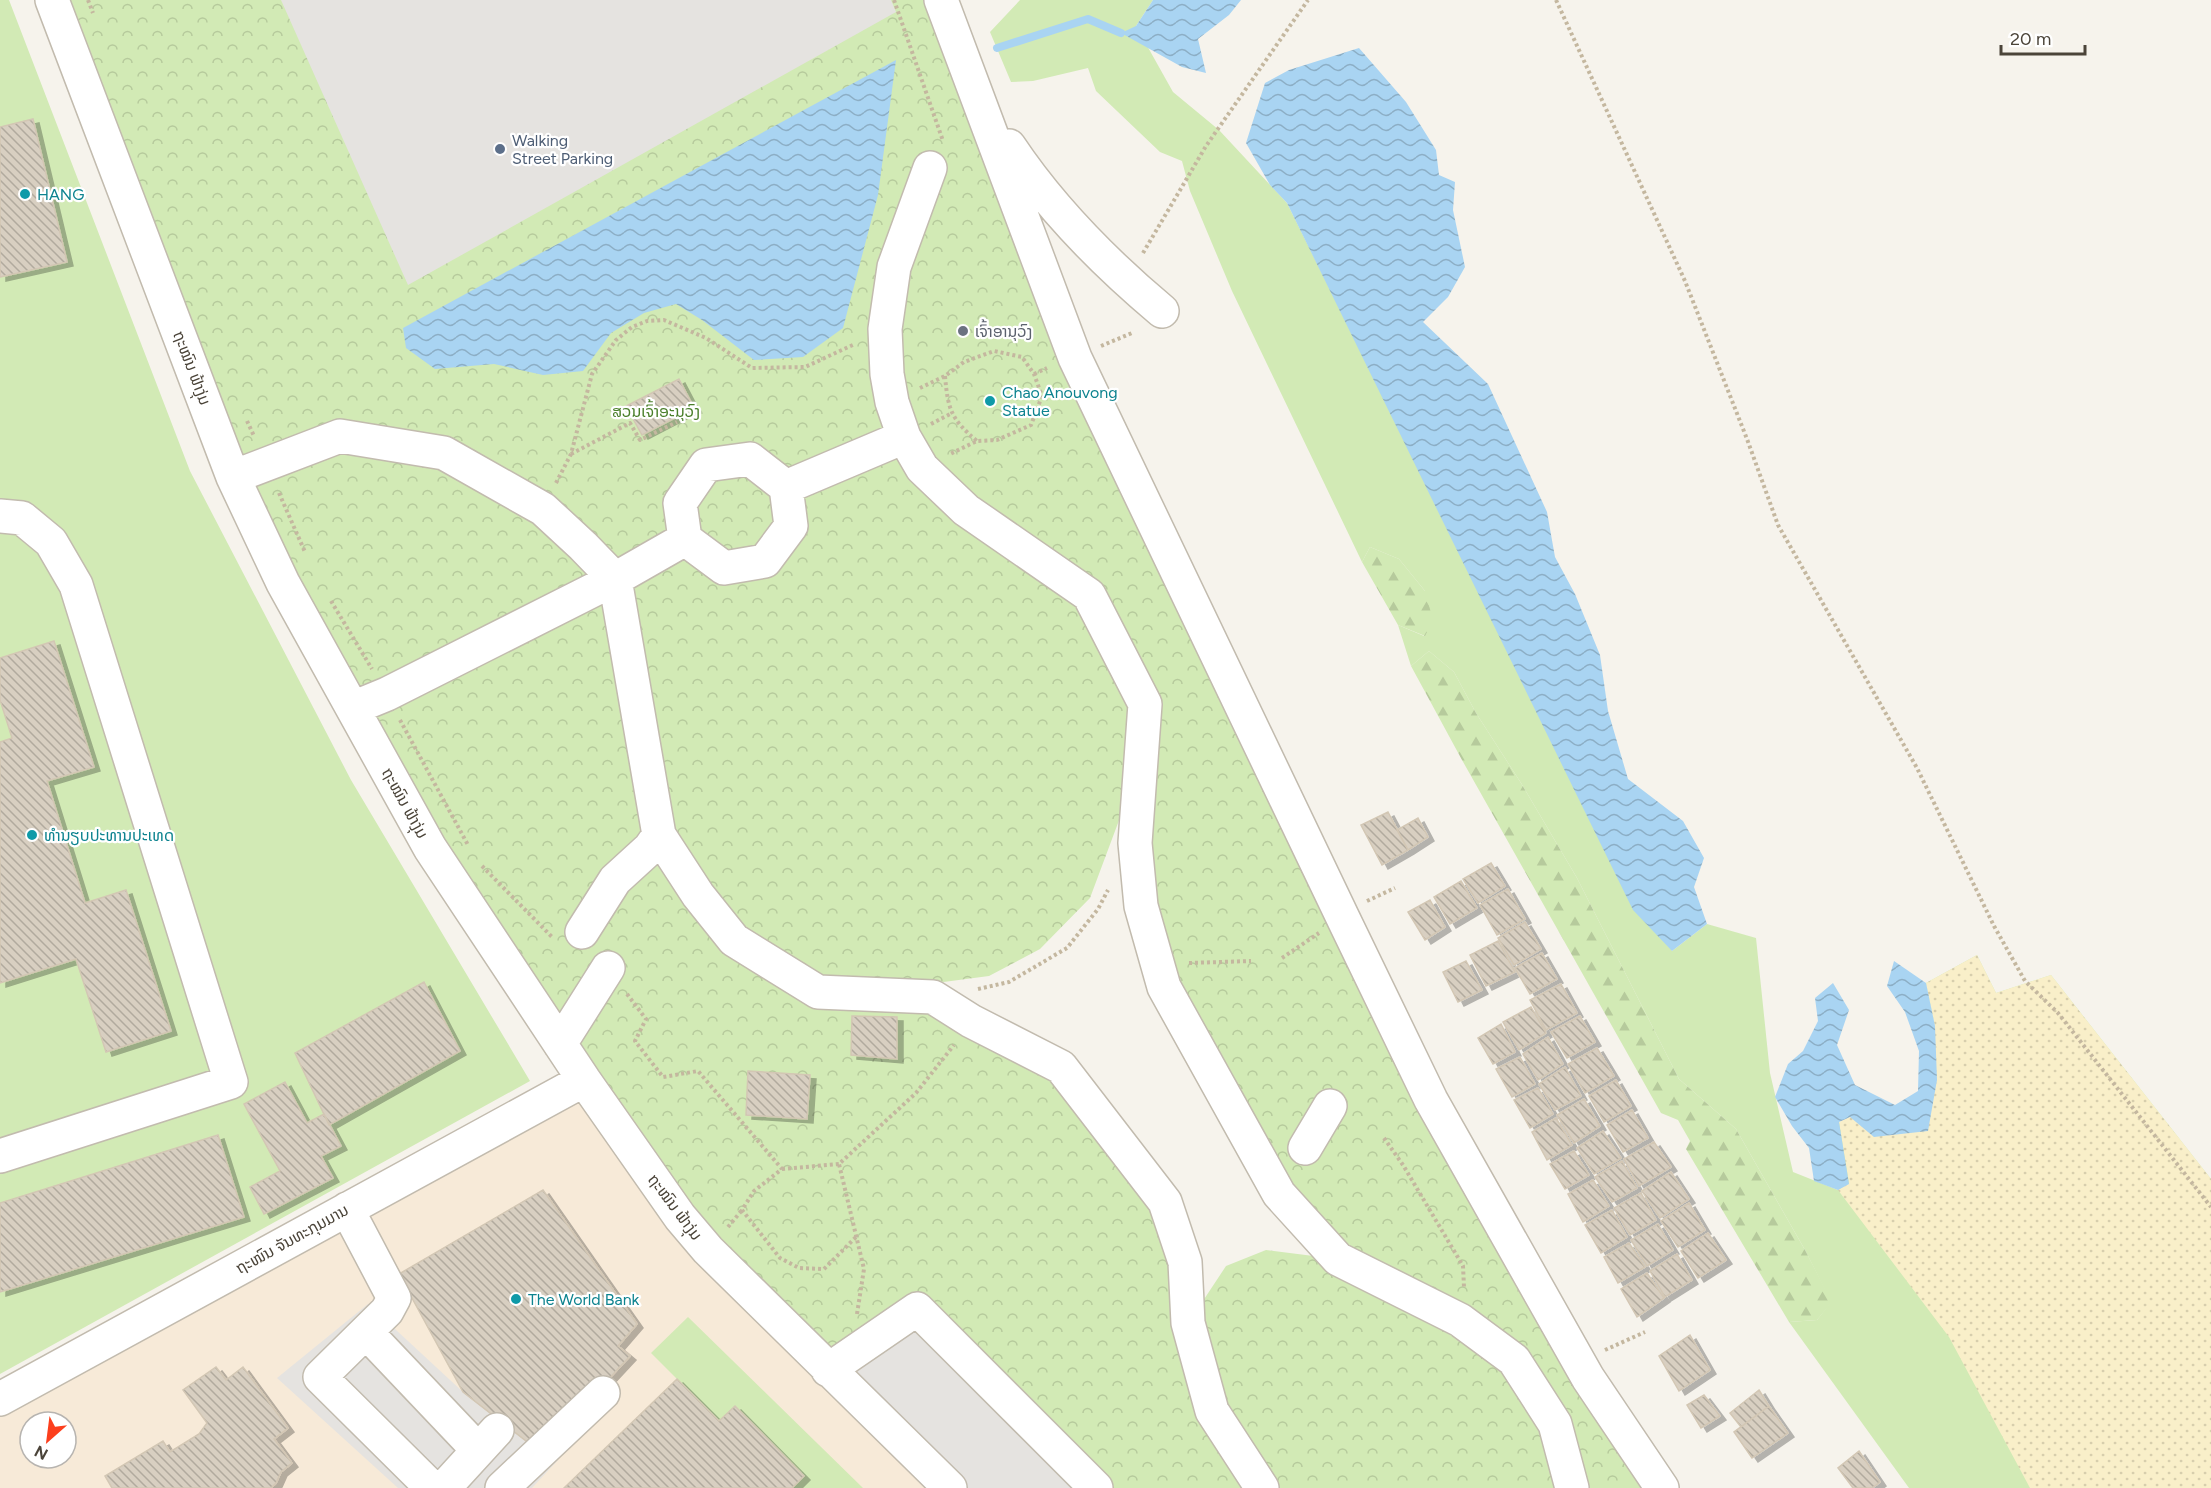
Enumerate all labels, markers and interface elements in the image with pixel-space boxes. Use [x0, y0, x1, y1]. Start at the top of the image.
scale bar [2001, 18, 2085, 56]
text: 20 m [2010, 28, 2051, 50]
place label: Walking Street Parking [512, 131, 613, 168]
marker: Walking Street Parking [493, 142, 507, 156]
place label: HANG [37, 185, 84, 204]
marker: HANG [18, 187, 32, 201]
place label: ເຈົ້າອານຸວົງ [975, 319, 1033, 342]
marker: ເຈົ້າອານຸວົງ [956, 324, 970, 338]
street label: ຖະໝົນ ຟ້າງຸ່ມ [166, 328, 215, 409]
place label: Chao Anouvong Statue [1002, 383, 1118, 420]
marker: Chao Anouvong Statue [983, 394, 997, 408]
park label: ສວນເຈົ້າອະນຸວົງ [612, 399, 700, 422]
street label: ຖະໝົນ ຟ້າງຸ່ມ [375, 764, 432, 843]
place label: ທຳນຽບປະທານປະເທດ [44, 826, 174, 846]
marker: ທຳນຽບປະທານປະເທດ [25, 828, 39, 842]
street label: ຖະໝົນ ຟ້າງຸ່ມ [642, 1170, 706, 1246]
street label: ຖະໜົນ ຈັນທະກຸມມານ [232, 1200, 352, 1279]
place label: The World Bank [528, 1290, 640, 1309]
marker: The World Bank [509, 1292, 523, 1306]
north arrow [18, 1410, 78, 1470]
text: N [31, 1442, 51, 1464]

